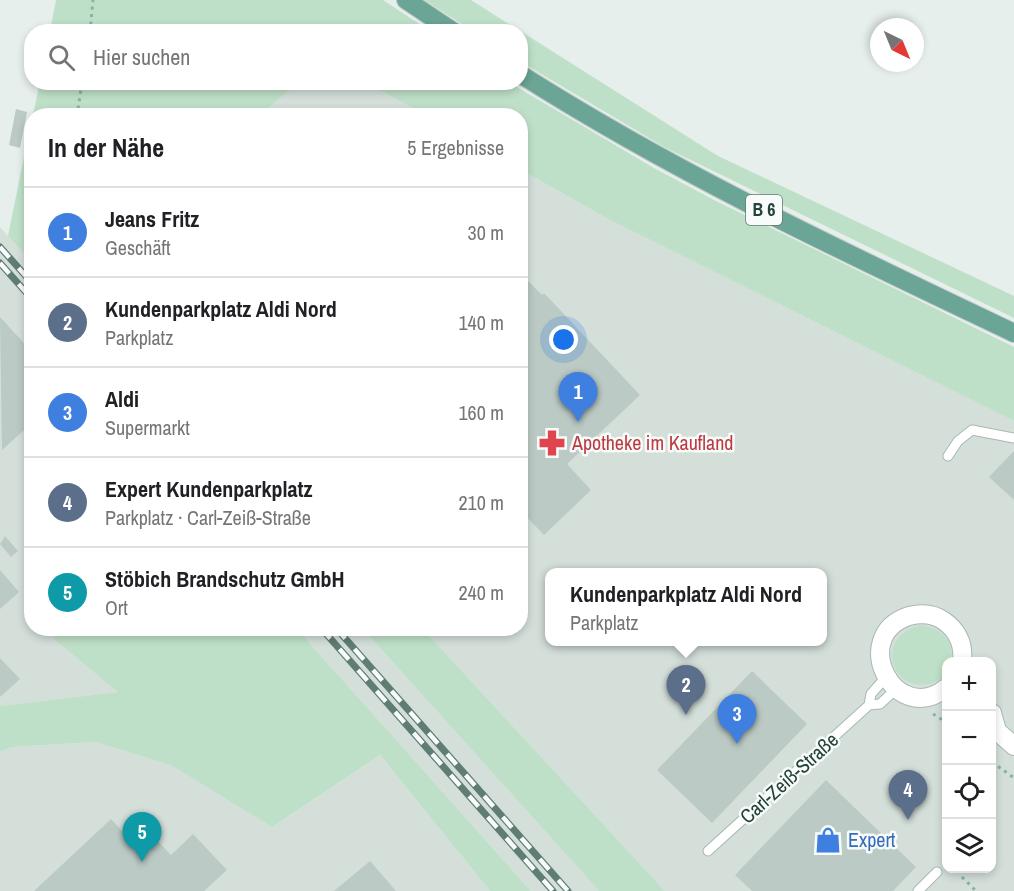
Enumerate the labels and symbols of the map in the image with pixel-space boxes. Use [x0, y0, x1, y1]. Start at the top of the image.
north arrow [870, 18, 924, 72]
road number: B 6 [746, 195, 782, 225]
your location [549, 325, 578, 354]
pin: 1 [558, 372, 598, 422]
pharmacy icon: Apotheke im Kaufland [537, 428, 567, 458]
place label: Apotheke im Kaufland [571, 429, 733, 456]
pin: 2 [666, 666, 706, 715]
pin: 3 [718, 694, 756, 744]
street label: Carl-Zeiß-Straße [734, 726, 844, 829]
pin: 4 [888, 770, 928, 820]
pin: 5 [122, 812, 162, 862]
shop icon: Expert [813, 825, 843, 855]
place label: Expert [848, 826, 896, 853]

